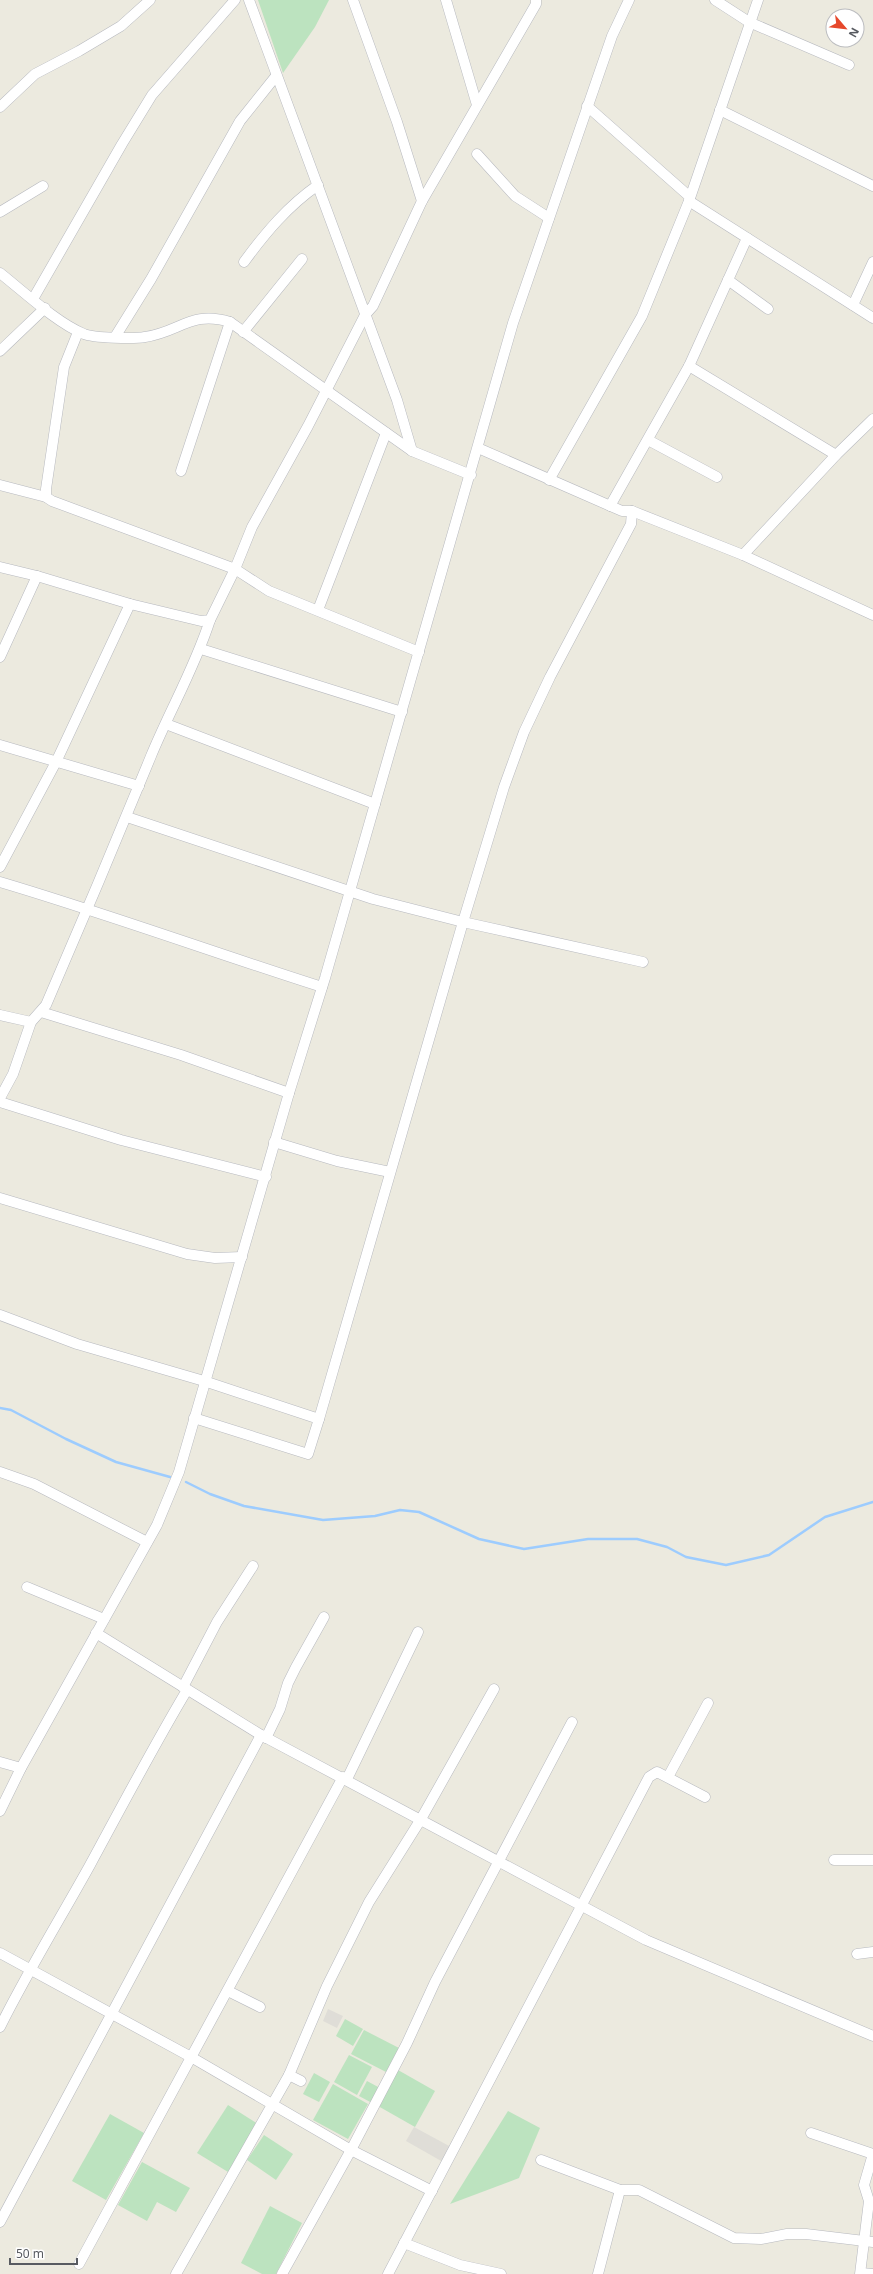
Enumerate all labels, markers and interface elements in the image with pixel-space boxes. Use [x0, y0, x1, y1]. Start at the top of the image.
north arrow [825, 8, 865, 48]
text: N [846, 25, 863, 40]
scale bar [10, 2240, 77, 2266]
text: 50 m [16, 2245, 44, 2262]

